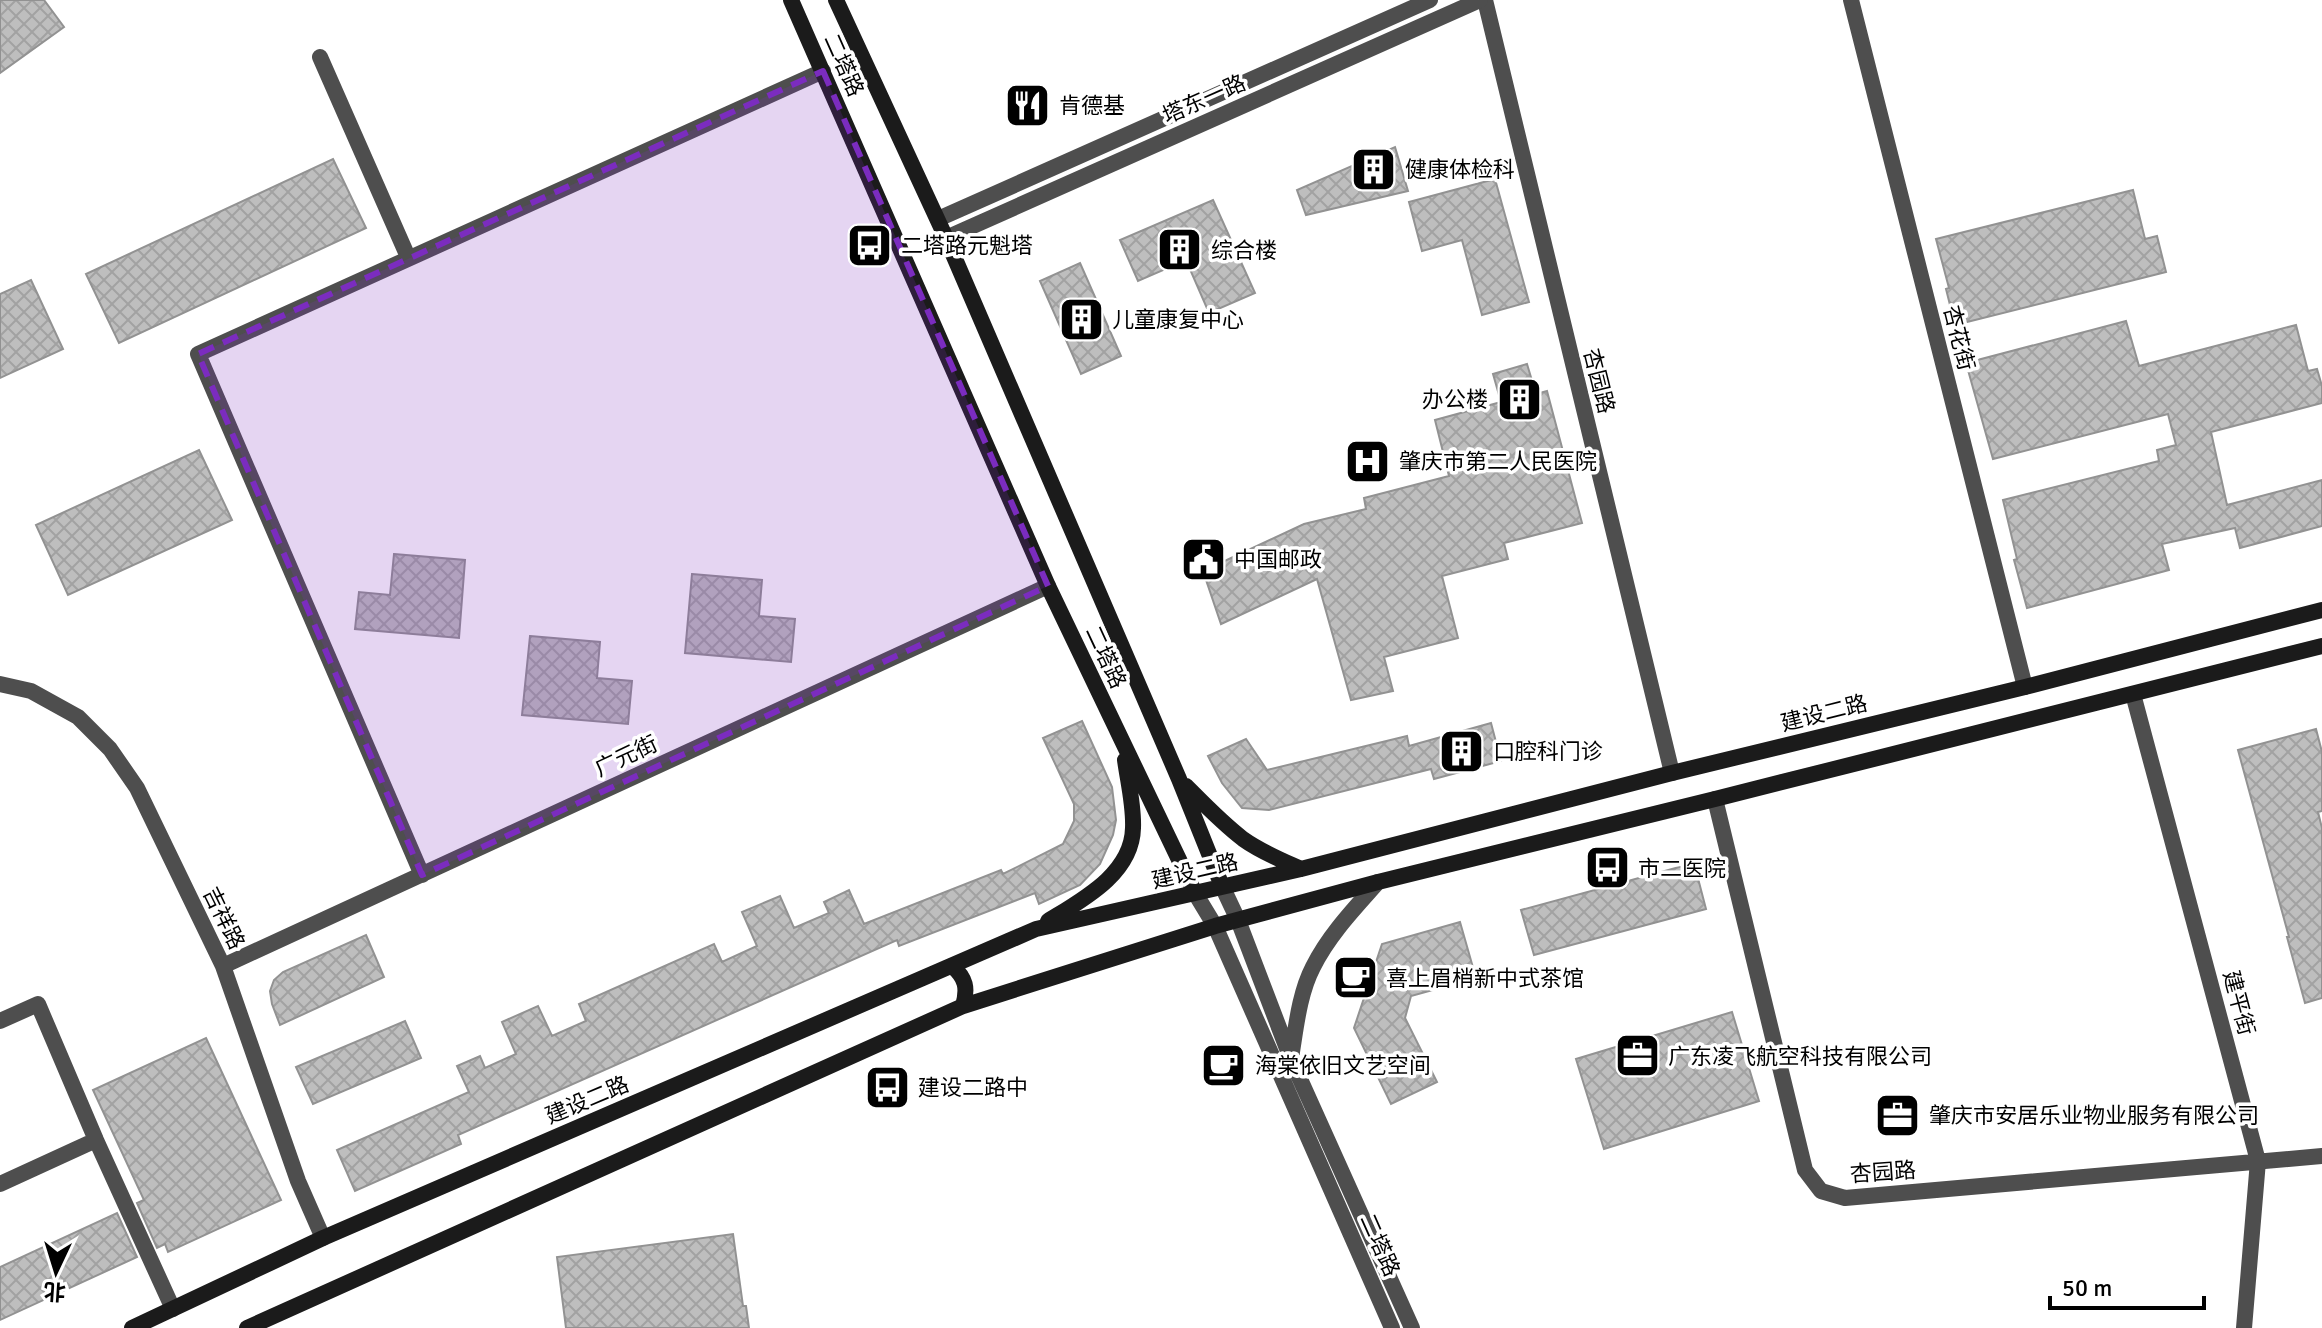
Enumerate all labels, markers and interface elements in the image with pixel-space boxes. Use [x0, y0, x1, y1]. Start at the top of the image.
street label: 二塔路 [818, 29, 870, 101]
street label: 塔东一路 [1158, 69, 1250, 129]
restaurant icon: 肯德基 [1004, 81, 1052, 129]
place label: 肯德基 [1059, 92, 1125, 119]
building icon: 健康体检科 [1350, 145, 1398, 193]
place label: 健康体检科 [1405, 156, 1515, 183]
bus stop icon: 二塔路元魁塔 [846, 221, 894, 269]
building icon: 综合楼 [1156, 226, 1204, 274]
place label: 二塔路元魁塔 [901, 232, 1033, 259]
place label: 综合楼 [1211, 237, 1277, 264]
building icon: 儿童康复中心 [1057, 295, 1105, 343]
street label: 杏花街 [1938, 303, 1980, 373]
place label: 儿童康复中心 [1112, 306, 1244, 333]
street label: 杏园路 [1578, 346, 1620, 416]
building icon: 办公楼 [1495, 375, 1543, 423]
place label: 办公楼 [1422, 386, 1488, 413]
hospital icon: 肇庆市第二人民医院 [1344, 437, 1392, 485]
place label: 肇庆市第二人民医院 [1399, 448, 1597, 475]
public building icon: 中国邮政 [1179, 535, 1227, 583]
place label: 中国邮政 [1234, 546, 1322, 573]
street label: 二塔路 [1080, 621, 1132, 693]
street label: 建设二路 [1778, 689, 1870, 737]
building icon: 口腔科门诊 [1438, 727, 1486, 775]
street label: 广元街 [590, 730, 662, 782]
place label: 口腔科门诊 [1493, 738, 1603, 765]
bus stop icon: 市二医院 [1583, 844, 1631, 892]
street label: 建设二路 [1149, 848, 1241, 894]
place label: 市二医院 [1638, 855, 1726, 882]
street label: 吉祥路 [197, 882, 251, 954]
cafe icon: 喜上眉梢新中式茶馆 [1331, 954, 1379, 1002]
place label: 喜上眉梢新中式茶馆 [1386, 965, 1584, 992]
street label: 建平街 [2217, 968, 2261, 1038]
office icon: 广东凌飞航空科技有限公司 [1613, 1032, 1661, 1080]
cafe icon: 海棠依旧文艺空间 [1200, 1041, 1248, 1089]
place label: 广东凌飞航空科技有限公司 [1668, 1043, 1932, 1070]
place label: 海棠依旧文艺空间 [1255, 1052, 1431, 1079]
bus stop icon: 建设二路中 [863, 1063, 911, 1111]
street label: 建设二路 [541, 1070, 633, 1130]
place label: 建设二路中 [918, 1074, 1028, 1101]
office icon: 肇庆市安居乐业物业服务有限公司 [1874, 1091, 1922, 1139]
place label: 肇庆市安居乐业物业服务有限公司 [1929, 1102, 2259, 1129]
street label: 杏园路 [1849, 1156, 1917, 1188]
street label: 二塔路 [1354, 1209, 1406, 1281]
north arrow [16, 1232, 96, 1312]
scale bar [2050, 1260, 2204, 1310]
text: 50 m [2062, 1273, 2112, 1303]
text: 北 [43, 1277, 67, 1306]

